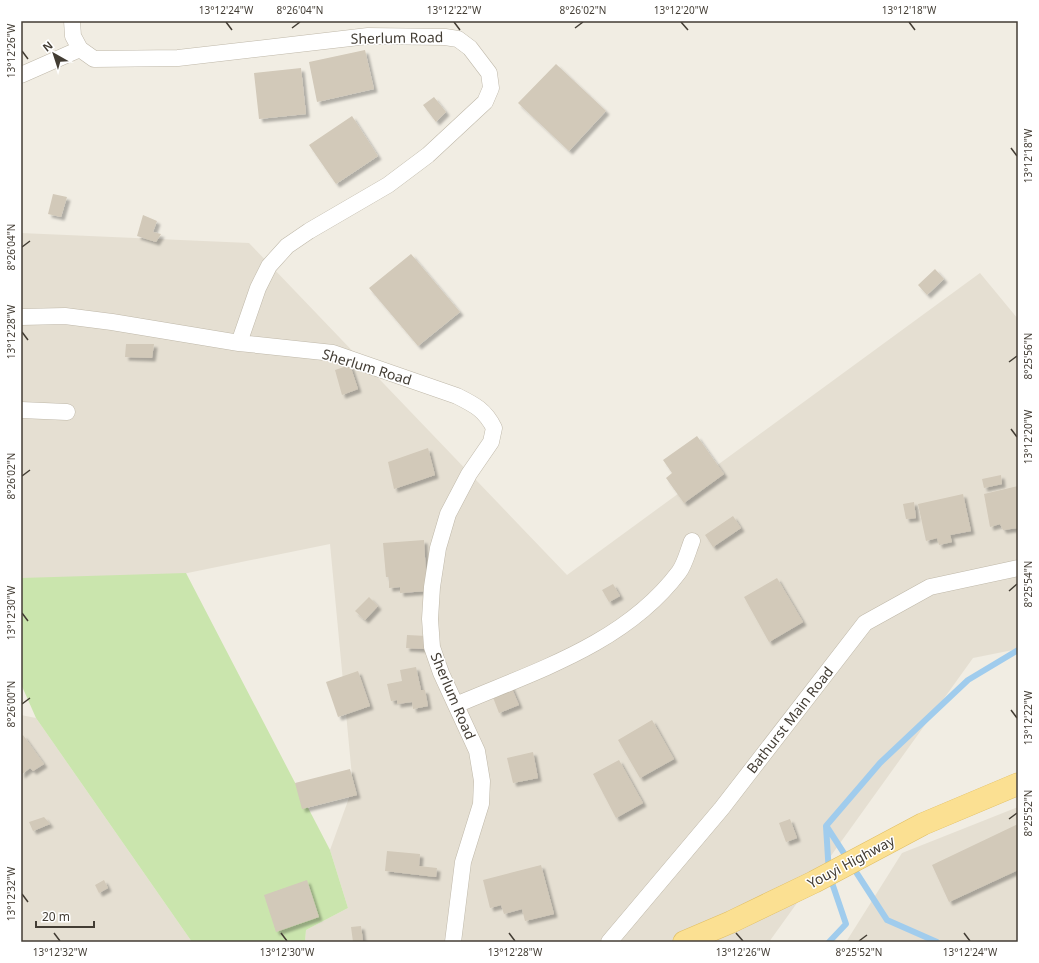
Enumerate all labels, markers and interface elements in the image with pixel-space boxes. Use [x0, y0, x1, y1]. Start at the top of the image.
text: 13°12'24"W [199, 3, 254, 17]
text: 8°26'04"N [277, 3, 323, 17]
text: 13°12'22"W [427, 3, 482, 17]
text: 8°26'02"N [560, 3, 606, 17]
text: 13°12'20"W [654, 3, 709, 17]
text: 13°12'18"W [882, 3, 937, 17]
text: 13°12'26"W [4, 23, 18, 78]
street label: Sherlum Road [351, 27, 443, 48]
north arrow [34, 34, 74, 74]
text: N [39, 37, 56, 54]
text: 13°12'18"W [1021, 128, 1035, 183]
text: 8°26'04"N [4, 224, 18, 270]
text: 13°12'28"W [4, 304, 18, 359]
text: 8°25'56"N [1021, 333, 1035, 379]
street label: Sherlum Road [320, 344, 414, 389]
text: 13°12'20"W [1021, 409, 1035, 464]
text: 8°26'02"N [4, 453, 18, 499]
text: 8°25'54"N [1021, 561, 1035, 607]
text: 13°12'30"W [4, 585, 18, 640]
street label: Sherlum Road [427, 649, 480, 742]
street label: Bathurst Main Road [742, 662, 837, 777]
text: 8°26'00"N [4, 681, 18, 727]
text: 13°12'22"W [1021, 690, 1035, 745]
text: 8°25'52"N [1021, 790, 1035, 836]
street label: Youyi Highway [804, 830, 898, 892]
text: 13°12'32"W [4, 866, 18, 921]
scale bar [36, 903, 94, 929]
text: 20 m [42, 908, 70, 925]
text: 13°12'32"W [33, 945, 88, 959]
text: 13°12'30"W [260, 945, 315, 959]
text: 13°12'28"W [488, 945, 543, 959]
text: 13°12'26"W [716, 945, 771, 959]
text: 8°25'52"N [836, 945, 882, 959]
text: 13°12'24"W [943, 945, 998, 959]

